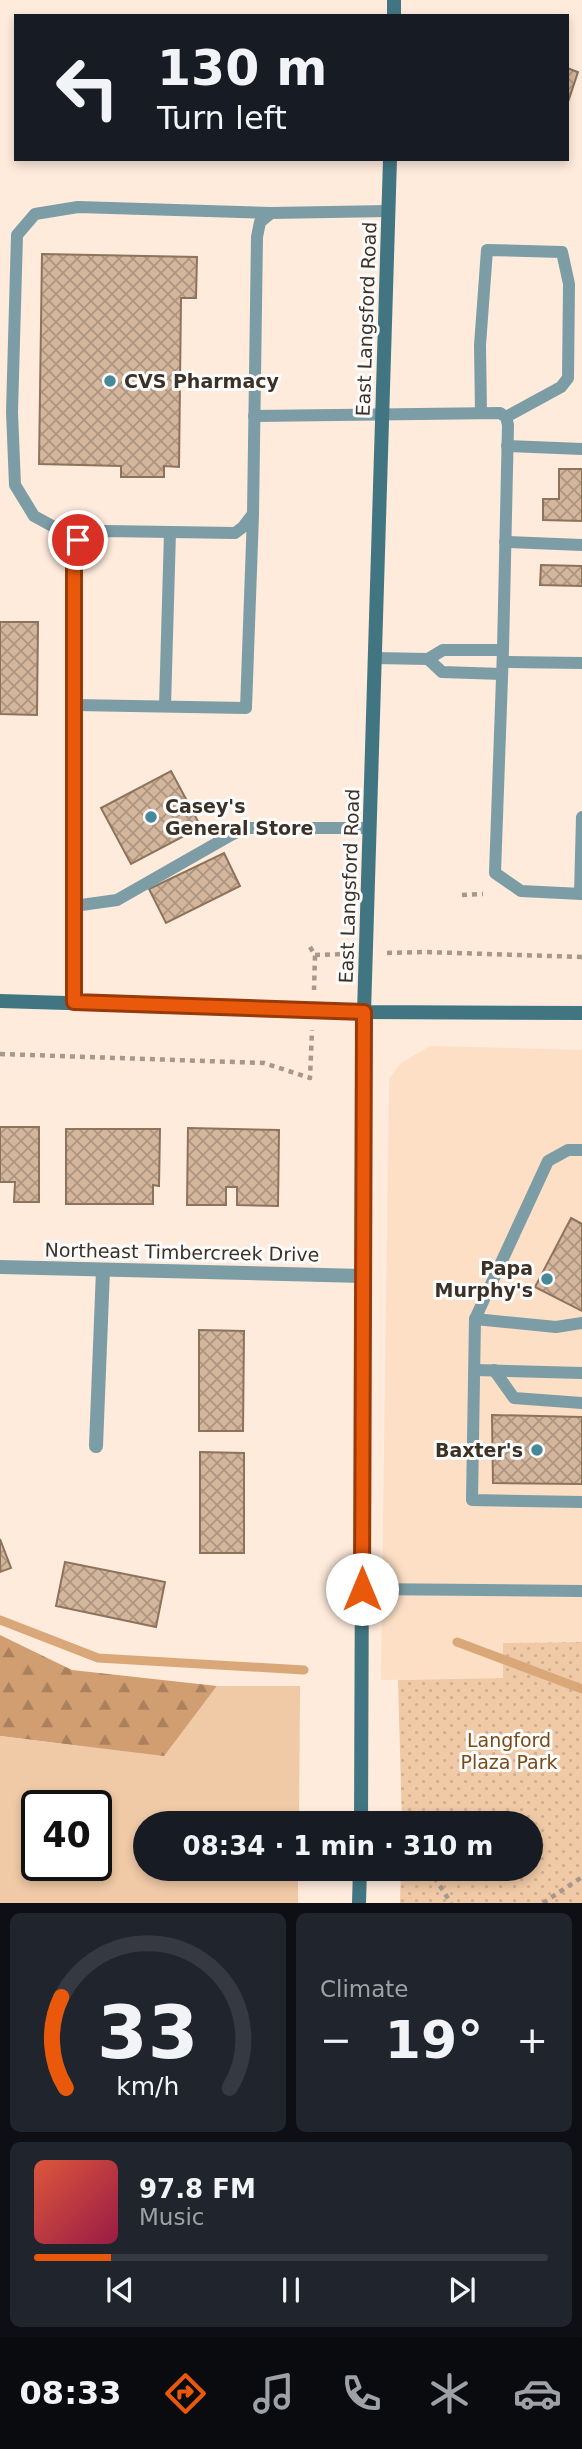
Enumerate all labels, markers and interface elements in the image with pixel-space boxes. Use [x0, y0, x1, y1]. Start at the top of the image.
text: 130 m [157, 40, 327, 97]
icon: left [42, 42, 133, 133]
text: Turn left [157, 99, 287, 137]
street label: East Langsford Road [352, 221, 380, 417]
place label: CVS Pharmacy [124, 370, 279, 392]
marker: CVS Pharmacy [102, 373, 118, 389]
pin [48, 510, 108, 570]
icon: arrive [59, 521, 97, 559]
street label: East Langsford Road [335, 788, 363, 984]
place label: Casey's General Store [165, 795, 313, 839]
marker: Casey's General Store [143, 809, 159, 825]
street label: Northeast Timbercreek Drive [44, 1239, 320, 1265]
place label: Papa Murphy's [435, 1257, 533, 1301]
marker: Papa Murphy's [539, 1271, 555, 1287]
place label: Baxter's [435, 1439, 523, 1461]
marker: Baxter's [529, 1442, 545, 1458]
position arrow [325, 1552, 399, 1626]
park label: Langford Plaza Park [460, 1729, 558, 1773]
speed limit sign: 40 [21, 1790, 112, 1881]
text: 08:34 · 1 min · 310 m [183, 1831, 493, 1861]
text: Climate [320, 1976, 409, 2002]
text: 33 [97, 1991, 199, 2076]
text: 19° [385, 2010, 483, 2070]
text: − [320, 2018, 352, 2062]
text: + [516, 2018, 548, 2062]
text: km/h [116, 2072, 180, 2101]
text: 97.8 FM [139, 2174, 256, 2204]
text: Music [139, 2204, 204, 2230]
icon: previous [101, 2271, 139, 2309]
icon: pause [272, 2271, 310, 2309]
icon: next [443, 2271, 481, 2309]
icon: directions [161, 2369, 210, 2418]
icon: music [249, 2369, 298, 2418]
icon: phone [337, 2369, 386, 2418]
icon: climate [425, 2369, 474, 2418]
icon: car [513, 2369, 562, 2418]
text: 08:33 [20, 2374, 121, 2412]

